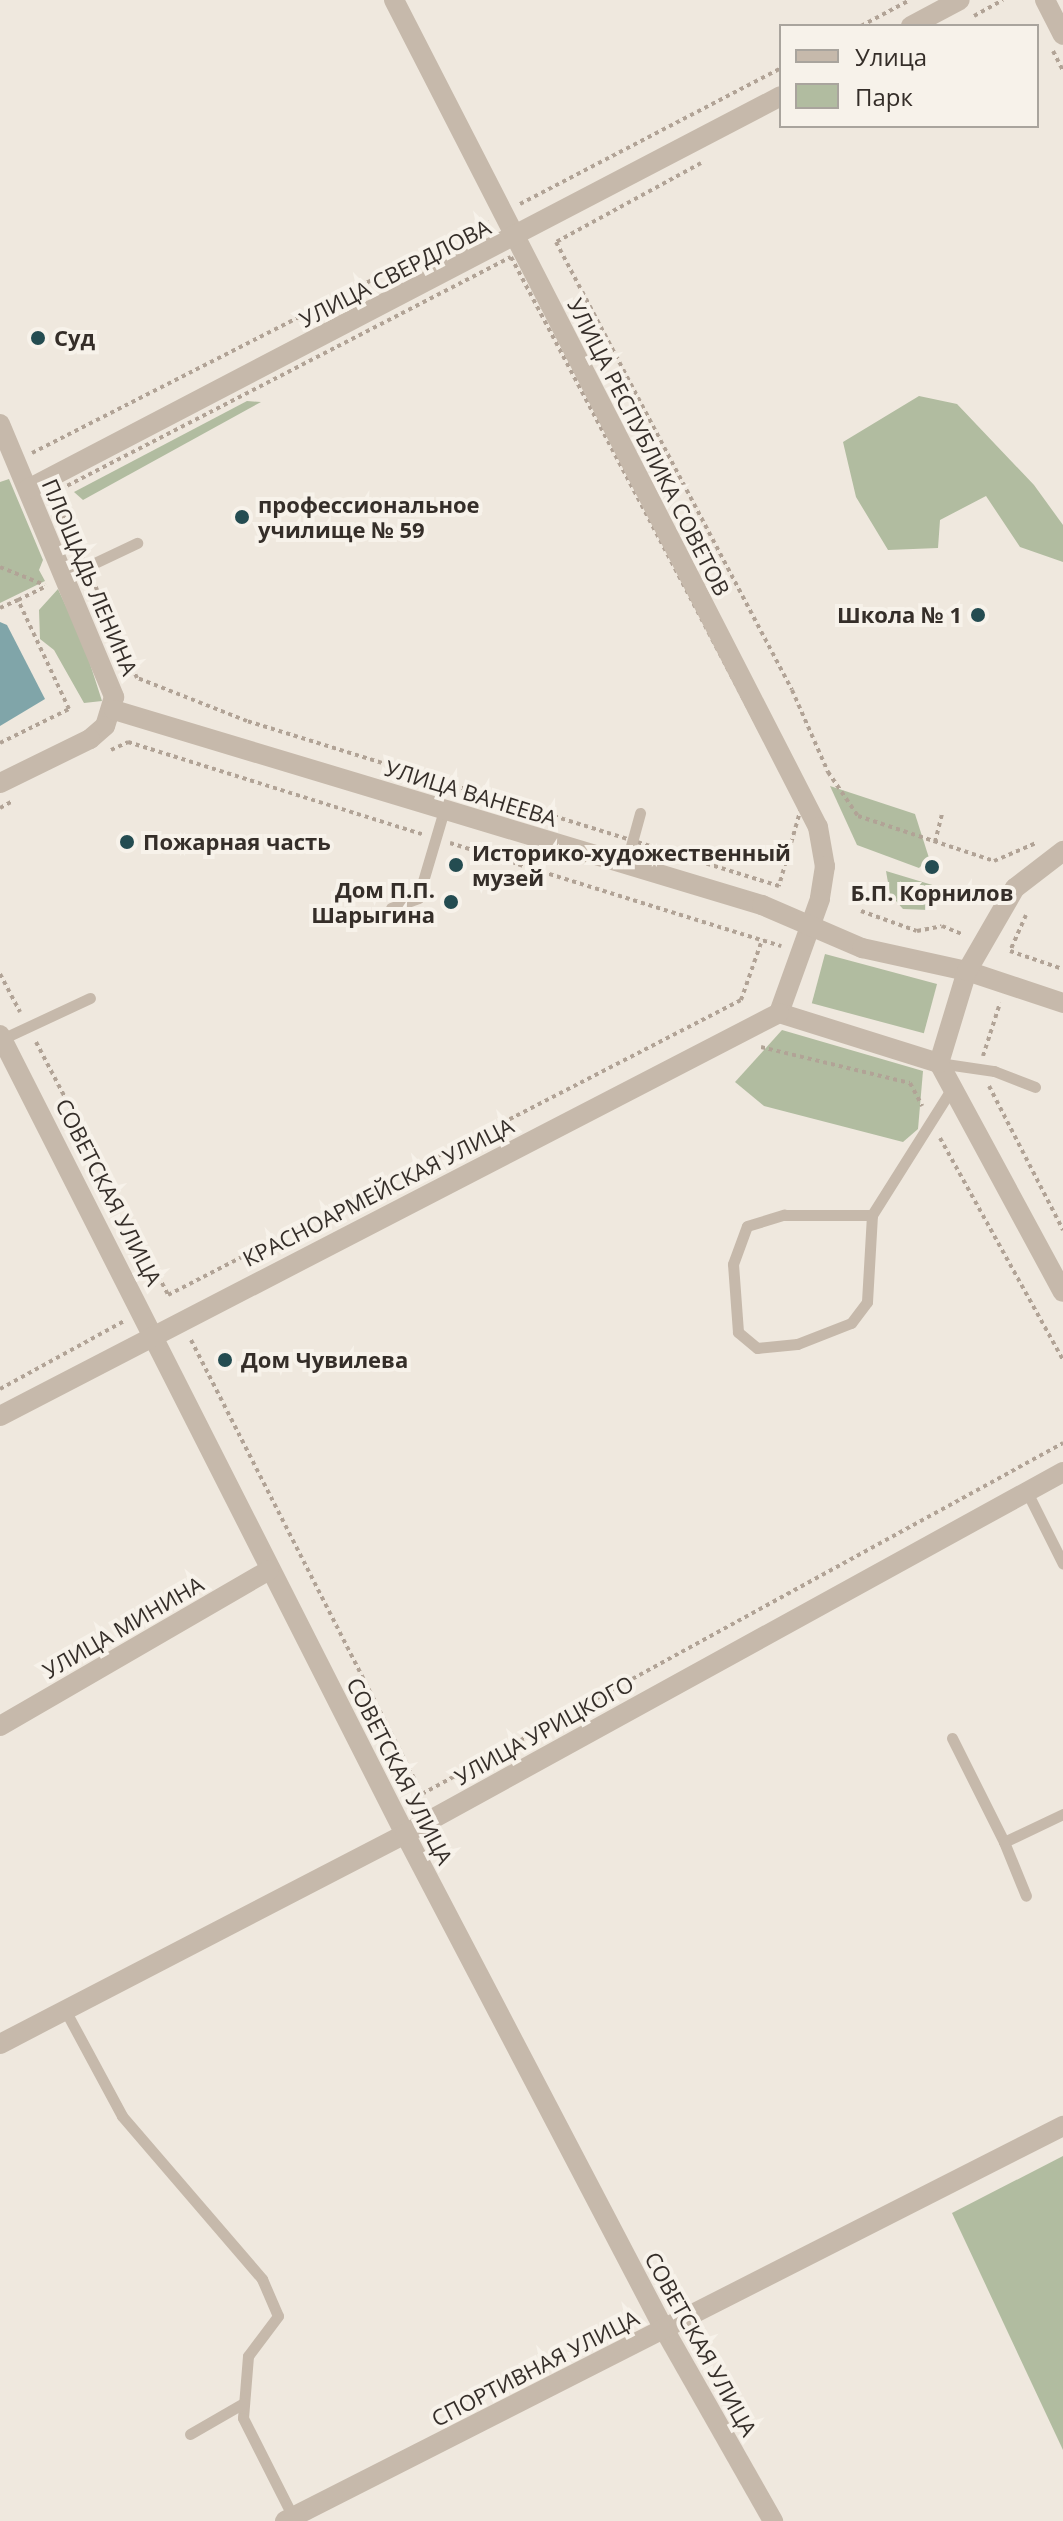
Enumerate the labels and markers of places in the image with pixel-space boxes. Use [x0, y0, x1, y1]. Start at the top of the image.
place label: Суд [54, 325, 95, 351]
marker: Суд [29, 329, 47, 347]
place label: профессиональное училище № 59 [258, 491, 480, 542]
marker: профессиональное училище № 59 [233, 508, 251, 526]
place label: Школа № 1 [837, 602, 962, 628]
marker: Школа № 1 [969, 606, 987, 624]
place label: Пожарная часть [143, 829, 331, 855]
marker: Пожарная часть [118, 833, 136, 851]
place label: Историко-художественный музей [472, 839, 791, 890]
marker: Историко-художественный музей [447, 856, 465, 874]
marker: Б.П. Корнилов [923, 858, 941, 876]
place label: Дом П.П. Шарыгина [311, 876, 435, 928]
place label: Б.П. Корнилов [850, 880, 1014, 906]
marker: Дом П.П. Шарыгина [442, 893, 460, 911]
place label: Дом Чувилева [241, 1347, 408, 1373]
marker: Дом Чувилева [216, 1351, 234, 1369]

